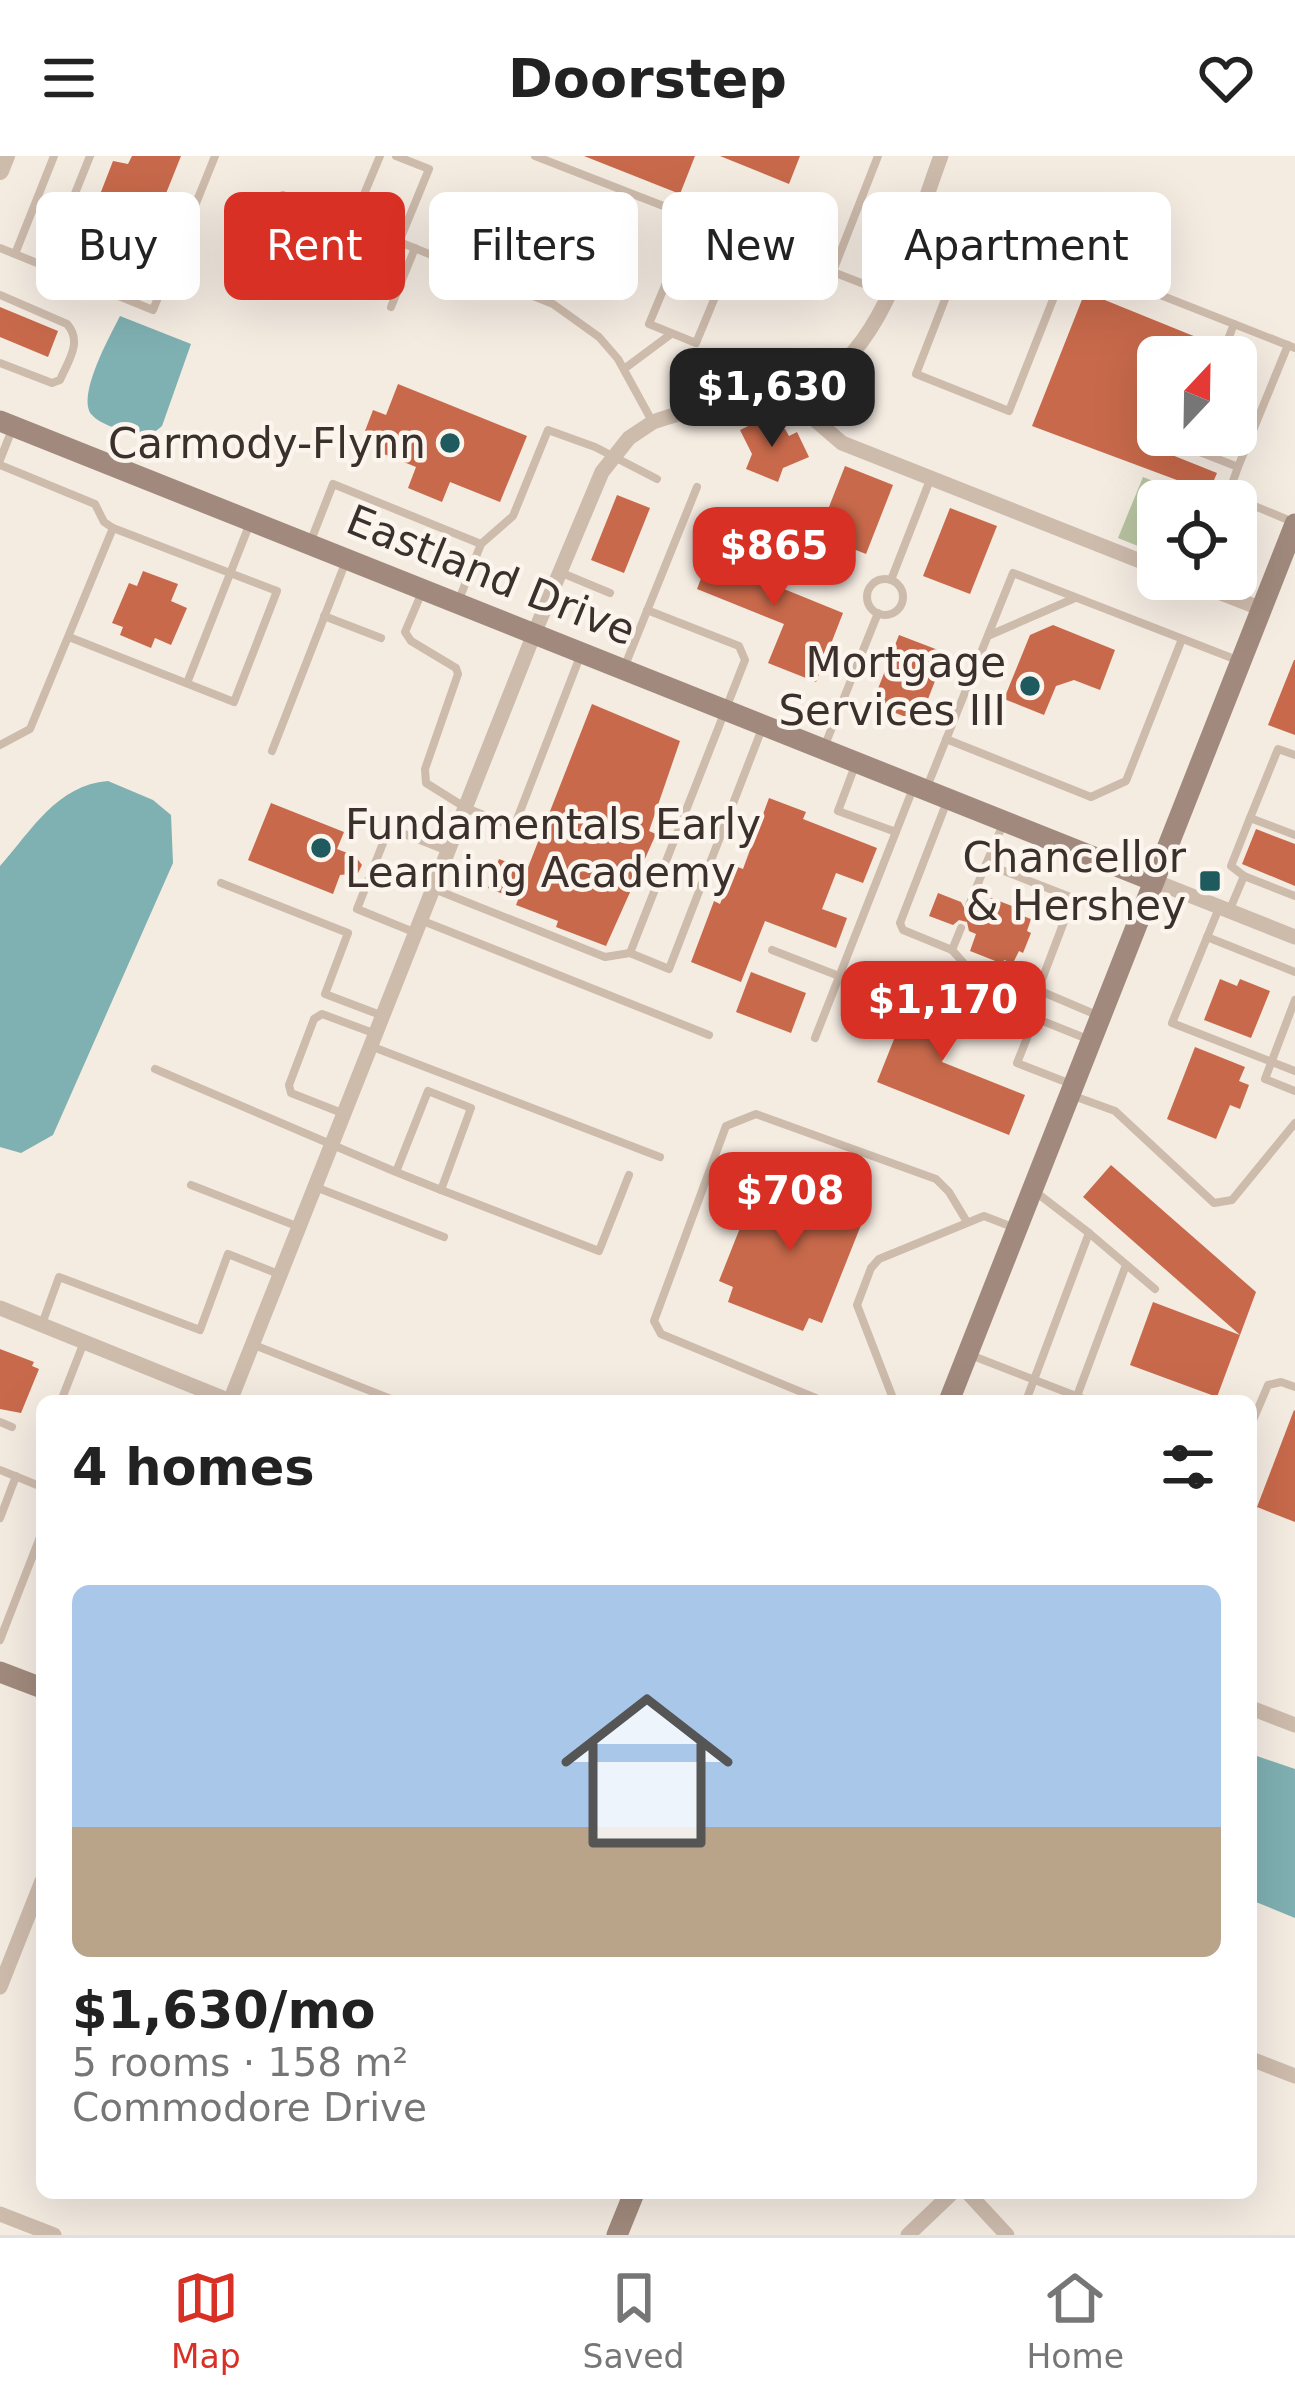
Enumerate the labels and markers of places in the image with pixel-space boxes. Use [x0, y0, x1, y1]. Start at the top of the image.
pin: $1,630 [674, 348, 870, 450]
place label: Carmody-Flynn [108, 419, 426, 468]
marker: Carmody-Flynn [437, 430, 463, 456]
pin: $865 [703, 507, 845, 609]
place label: Mortgage Services III [778, 638, 1006, 735]
marker: Mortgage Services III [1017, 673, 1043, 699]
place label: Fundamentals Early Learning Academy [345, 800, 761, 897]
place label: Chancellor & Hershey [962, 833, 1187, 930]
marker: Fundamentals Early Learning Academy [308, 835, 334, 861]
marker: Chancellor & Hershey [1197, 868, 1223, 894]
pin: $1,170 [845, 961, 1041, 1063]
pin: $708 [719, 1152, 861, 1254]

